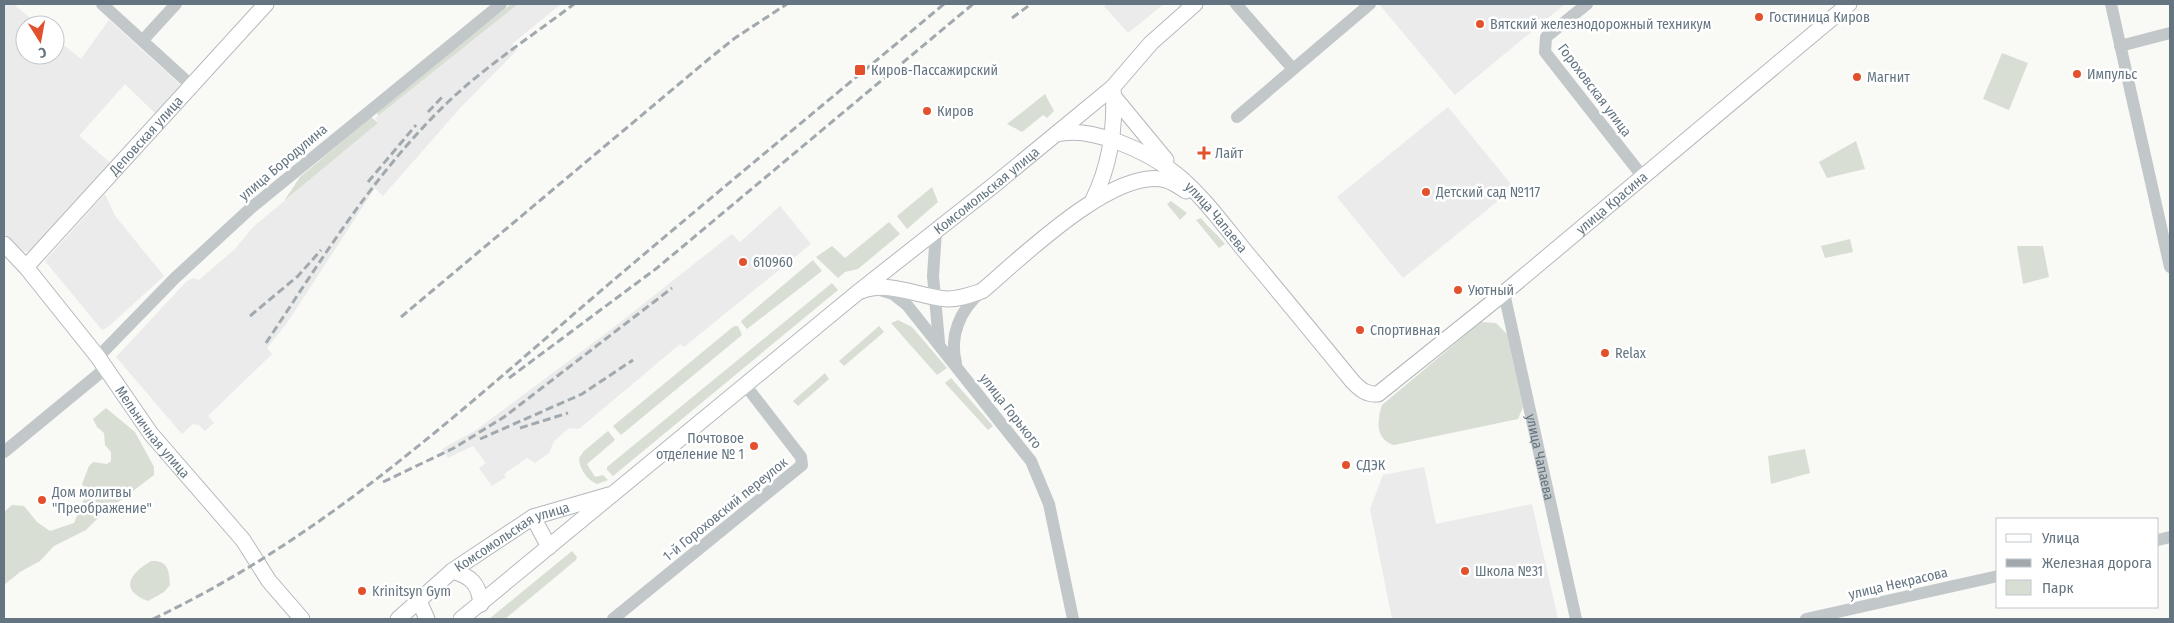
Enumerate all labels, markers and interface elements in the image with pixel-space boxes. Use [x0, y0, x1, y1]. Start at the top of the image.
place label: Гостиница Киров [1769, 9, 1870, 26]
marker: Гостиница Киров [1753, 11, 1765, 23]
north arrow [15, 15, 65, 65]
place label: Вятский железнодорожный техникум [1490, 16, 1711, 33]
marker: Вятский железнодорожный техникум [1474, 18, 1486, 30]
street label: Гороховская улица [1554, 40, 1635, 140]
text: С [37, 43, 48, 61]
place label: Киров-Пассажирский [871, 62, 998, 79]
marker: Киров-Пассажирский [853, 63, 867, 77]
place label: Импульс [2087, 66, 2137, 83]
marker: Импульс [2071, 68, 2083, 80]
place label: Магнит [1867, 69, 1910, 86]
marker: Магнит [1851, 71, 1863, 83]
street label: Деповская улица [105, 93, 187, 180]
place label: Киров [937, 103, 974, 120]
marker: Киров [921, 105, 933, 117]
street label: улица Бородулина [236, 120, 331, 204]
street label: Комсомольская улица [931, 143, 1043, 238]
place label: Лайт [1215, 145, 1244, 162]
marker: Лайт [1197, 146, 1211, 160]
street label: улица Красина [1573, 168, 1651, 238]
street label: улица Чапаева [1181, 178, 1251, 256]
place label: Детский сад №117 [1435, 184, 1540, 201]
marker: Детский сад №117 [1420, 186, 1432, 198]
place label: 610960 [753, 254, 793, 271]
marker: 610960 [737, 256, 749, 268]
place label: Уютный [1467, 282, 1514, 299]
marker: Уютный [1452, 284, 1464, 296]
place label: Спортивная [1370, 322, 1440, 339]
marker: Спортивная [1354, 324, 1366, 336]
place label: Relax [1615, 345, 1647, 362]
marker: Relax [1599, 347, 1611, 359]
street label: улица Горького [976, 370, 1045, 452]
street label: Мельничная улица [111, 383, 193, 482]
street label: улица Чапаева [1522, 412, 1558, 502]
place label: Почтовое отделение № 1 [656, 430, 744, 463]
marker: Почтовое отделение № 1 [748, 440, 760, 452]
street label: 1-й Гороховский переулок [659, 454, 791, 565]
place label: СДЭК [1356, 457, 1386, 474]
marker: СДЭК [1340, 459, 1352, 471]
place label: Дом молитвы "Преображение" [51, 484, 152, 517]
marker: Дом молитвы "Преображение" [36, 494, 48, 506]
street label: Комсомольская улица [451, 499, 572, 576]
legend [1996, 518, 2159, 608]
text: Улица [2041, 529, 2080, 547]
text: Железная дорога [2042, 554, 2152, 572]
place label: Школа №31 [1475, 563, 1543, 580]
street label: улица Некрасова [1847, 564, 1950, 603]
marker: Школа №31 [1459, 565, 1471, 577]
text: Парк [2042, 579, 2073, 597]
place label: Krinitsyn Gym [372, 583, 451, 600]
marker: Krinitsyn Gym [356, 585, 368, 597]

